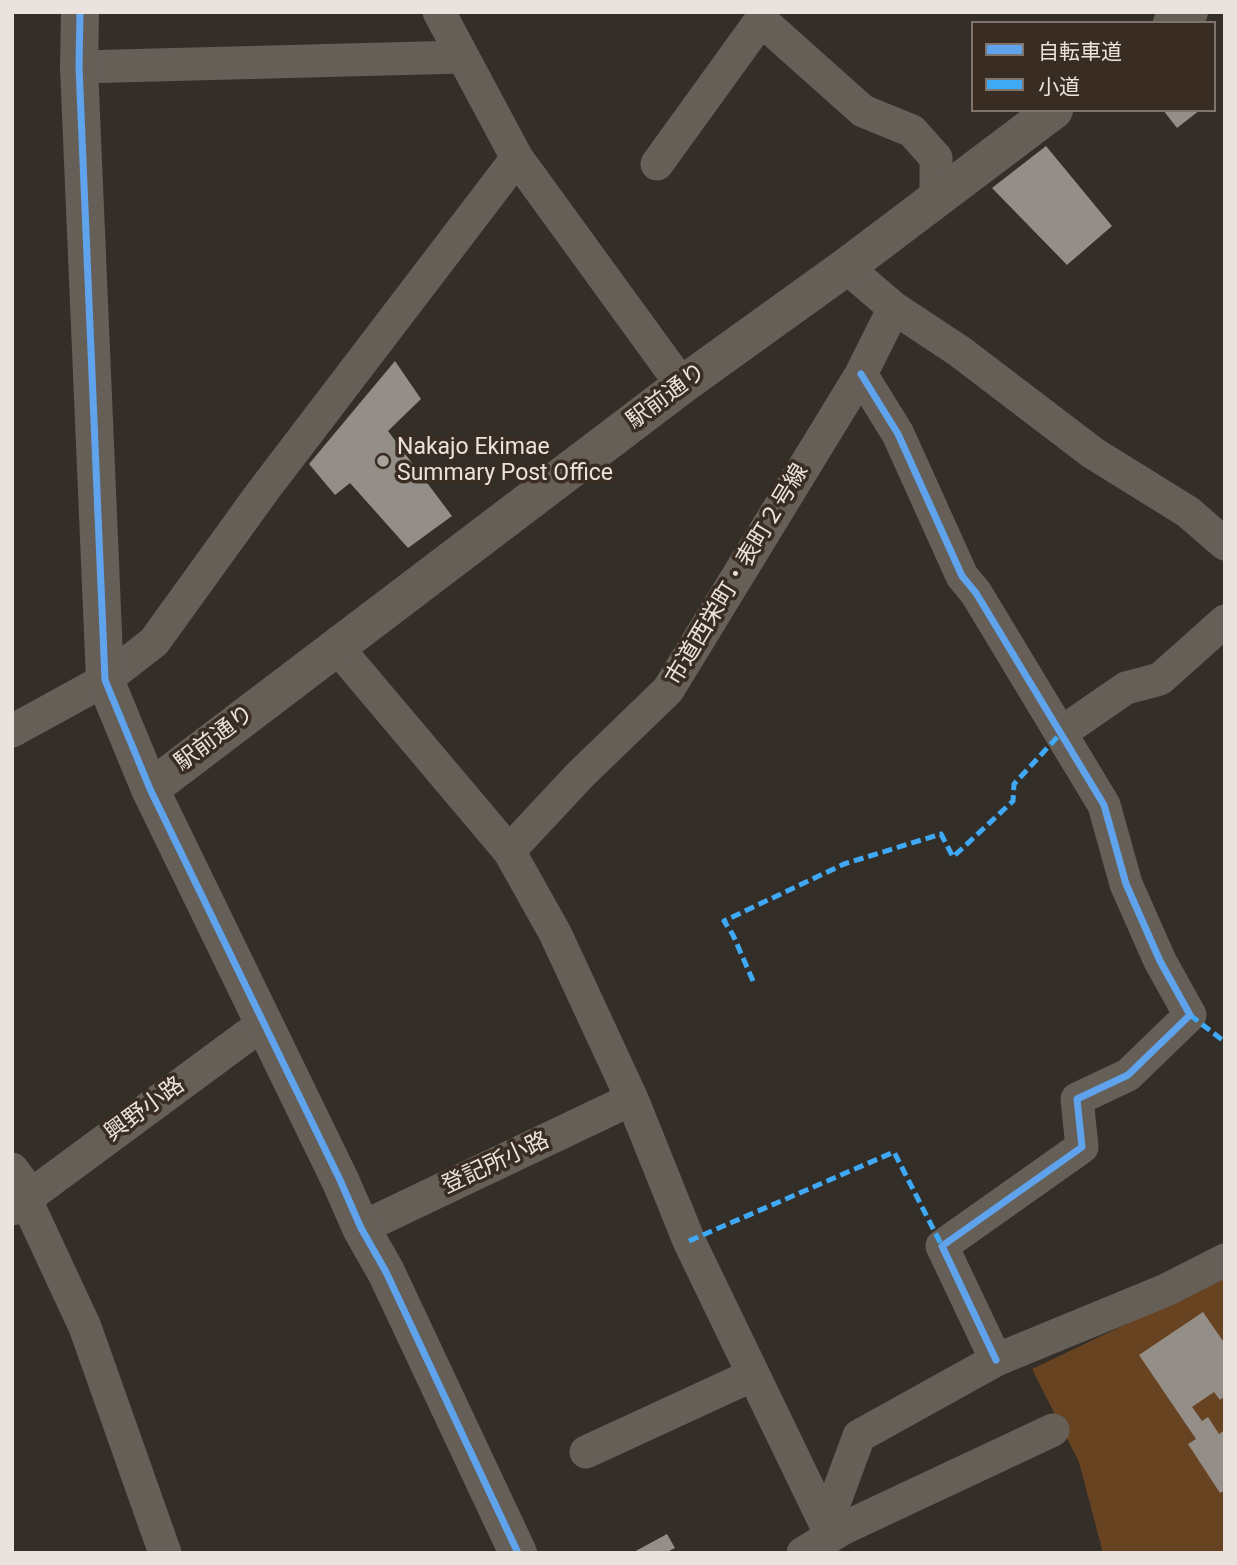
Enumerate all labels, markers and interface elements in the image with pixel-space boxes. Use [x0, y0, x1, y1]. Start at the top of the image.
legend [971, 21, 1216, 112]
text: 自転車道 [1038, 40, 1122, 64]
text: 小道 [1038, 75, 1080, 99]
street label: 駅前通り [622, 358, 712, 436]
place label: Nakajo Ekimae Summary Post Office [397, 434, 613, 488]
marker: Nakajo Ekimae Summary Post Office [375, 453, 391, 469]
street label: 市道西栄町・表町２号線 [661, 459, 815, 691]
street label: 駅前通り [170, 700, 260, 778]
street label: 興野小路 [100, 1072, 190, 1148]
street label: 登記所小路 [438, 1127, 554, 1201]

